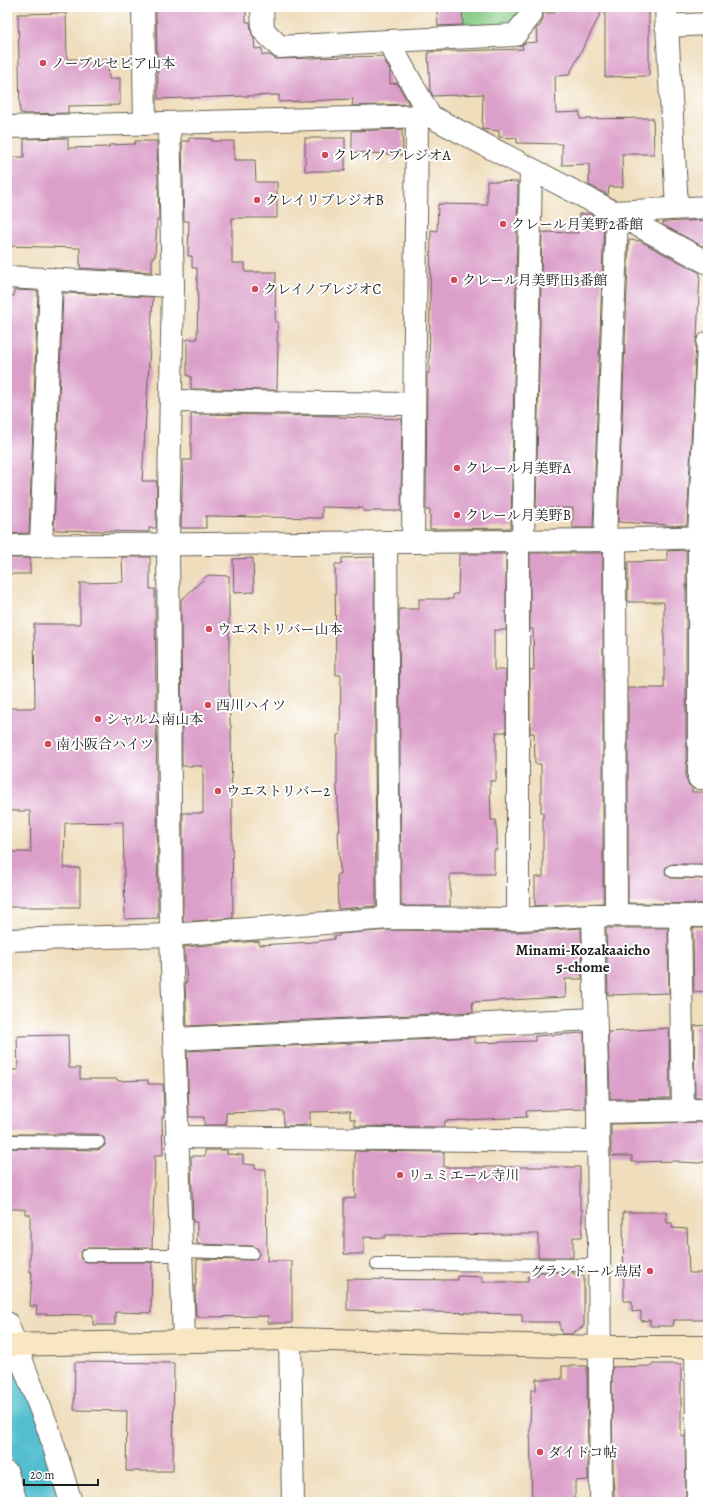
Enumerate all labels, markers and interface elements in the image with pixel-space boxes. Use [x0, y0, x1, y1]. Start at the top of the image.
place label: ノーブルセピア山本 [51, 54, 175, 73]
marker: ノーブルセピア山本 [38, 58, 48, 68]
place label: クレイノプレジオA [333, 146, 452, 165]
marker: クレイノプレジオA [320, 150, 330, 160]
place label: クレイリプレジオB [265, 191, 384, 210]
marker: クレイリプレジオB [252, 195, 262, 205]
place label: クレール月美野2番館 [511, 215, 643, 234]
marker: クレール月美野2番館 [498, 219, 508, 229]
place label: クレール月美野田3番館 [462, 271, 608, 290]
marker: クレール月美野田3番館 [449, 275, 459, 285]
place label: クレイノプレジオC [263, 280, 382, 299]
marker: クレイノプレジオC [250, 284, 260, 294]
place label: クレール月美野A [465, 459, 572, 478]
marker: クレール月美野A [452, 463, 462, 473]
place label: クレール月美野B [465, 506, 571, 525]
marker: クレール月美野B [452, 510, 462, 520]
place label: ウエストリバー山本 [217, 620, 343, 639]
marker: ウエストリバー山本 [204, 624, 214, 634]
place label: 西川ハイツ [216, 696, 286, 715]
marker: 西川ハイツ [203, 700, 213, 710]
place label: シャルム南山本 [106, 710, 203, 729]
marker: シャルム南山本 [93, 714, 103, 724]
place label: 南小阪合ハイツ [56, 735, 154, 754]
marker: 南小阪合ハイツ [43, 739, 53, 749]
place label: ウエストリバー2 [226, 782, 331, 801]
marker: ウエストリバー2 [213, 786, 223, 796]
district label: Minami-Kozakaaicho 5-chome [516, 940, 650, 977]
place label: リュミエール寺川 [408, 1166, 519, 1185]
marker: リュミエール寺川 [395, 1170, 405, 1180]
place label: グランドール鳥居 [530, 1262, 642, 1281]
marker: グランドール鳥居 [645, 1266, 655, 1276]
place label: ダイドコ帖 [548, 1443, 617, 1462]
marker: ダイドコ帖 [535, 1447, 545, 1457]
scale bar [24, 1461, 98, 1487]
text: 20 m [30, 1467, 54, 1483]

